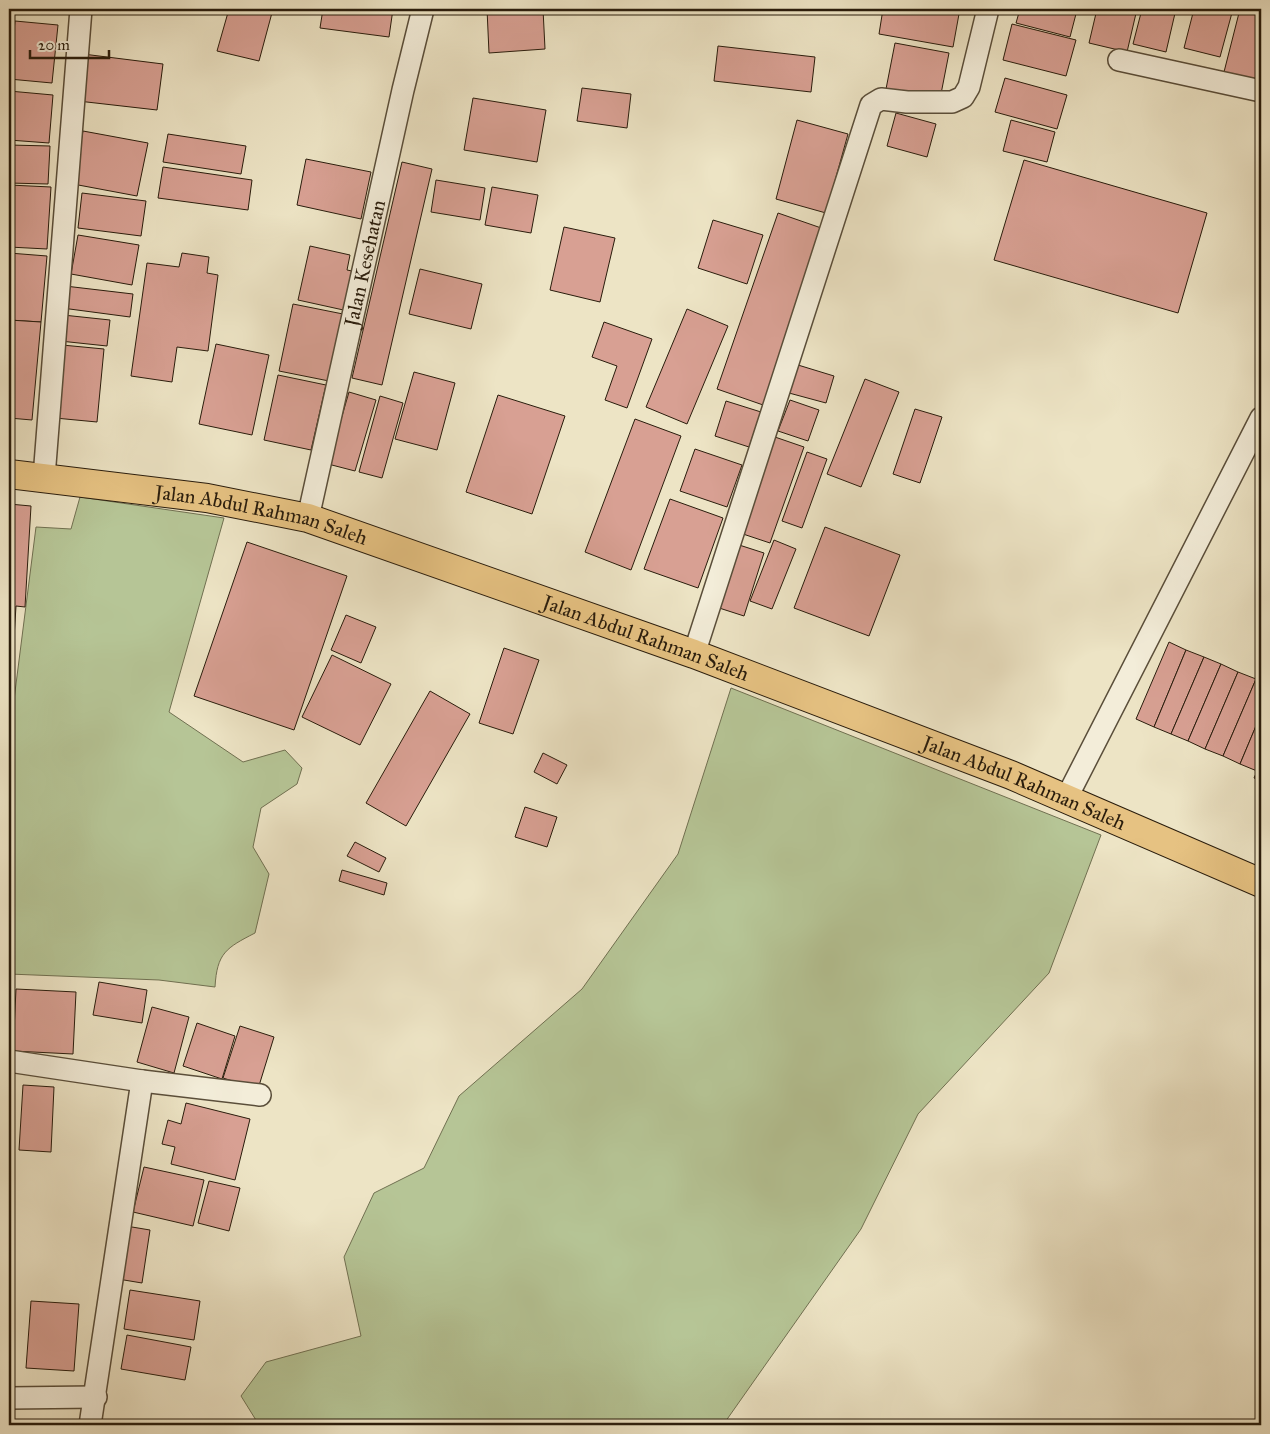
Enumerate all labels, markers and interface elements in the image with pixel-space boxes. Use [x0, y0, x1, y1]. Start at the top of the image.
scale bar [30, 28, 109, 60]
text: 20 m [38, 36, 70, 54]
street label: Jalan Kesehatan [338, 197, 390, 331]
street label: Jalan Abdul Rahman Saleh [152, 480, 371, 550]
street label: Jalan Abdul Rahman Saleh [537, 589, 753, 686]
street label: Jalan Abdul Rahman Saleh [917, 730, 1129, 835]

